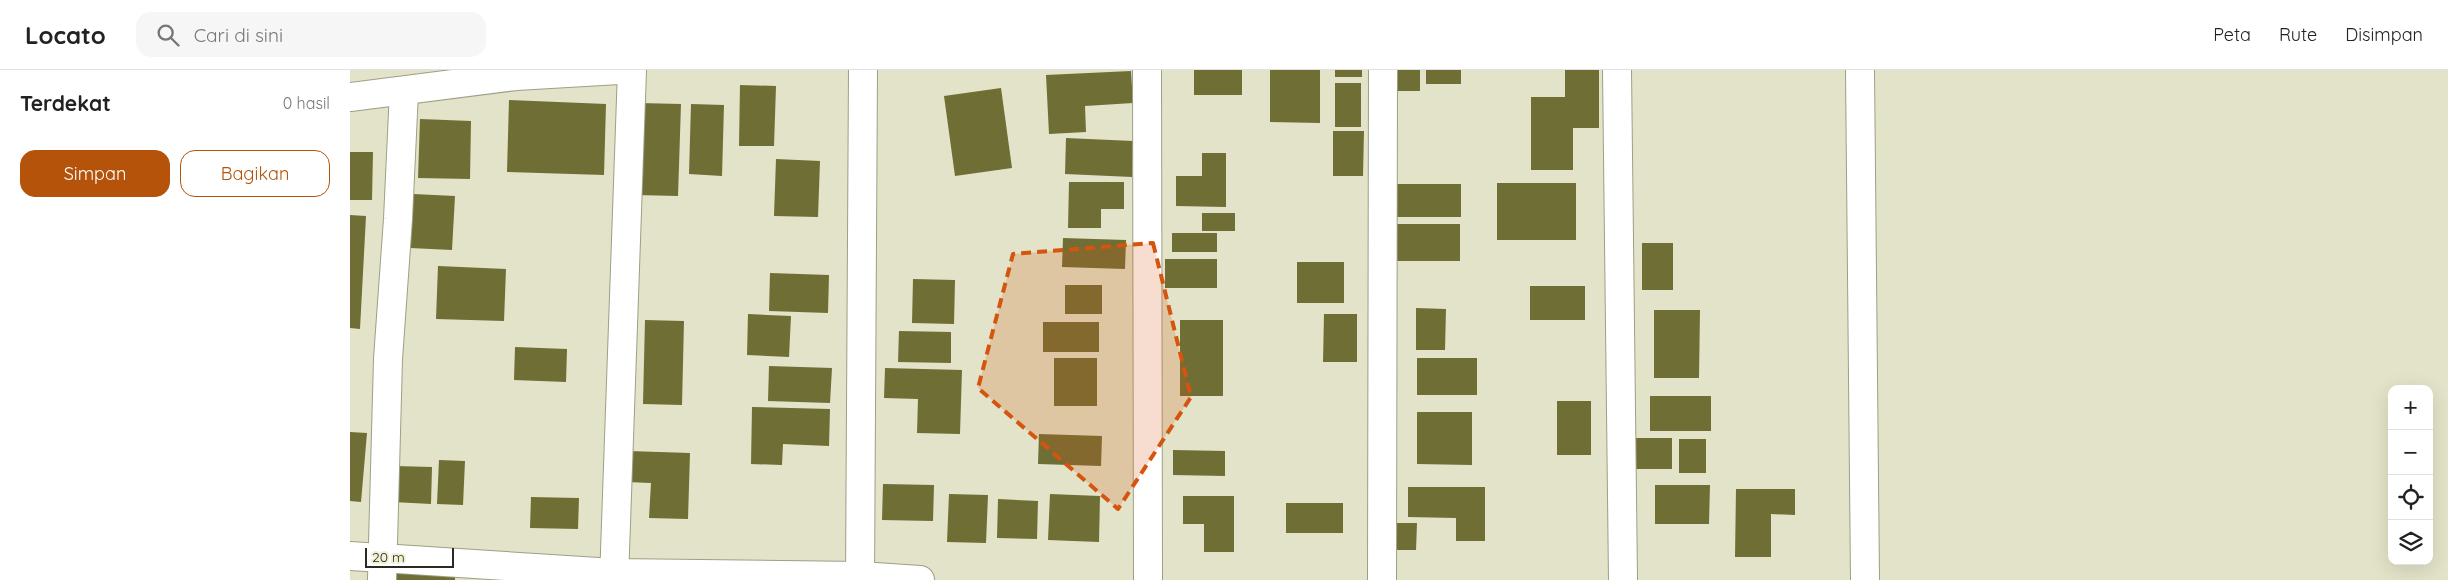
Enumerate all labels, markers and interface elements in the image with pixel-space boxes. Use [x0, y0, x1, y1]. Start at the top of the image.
search box [136, 12, 486, 57]
text: Locato [25, 20, 106, 50]
icon: search [154, 21, 182, 49]
text: Cari di sini [194, 23, 283, 47]
text: Peta [2213, 23, 2251, 46]
text: Rute [2279, 23, 2317, 46]
text: Disimpan [2345, 23, 2423, 46]
text: Terdekat [20, 90, 111, 116]
text: 0 hasil [283, 93, 330, 113]
button: Simpan [20, 150, 170, 197]
button: Bagikan [180, 150, 330, 197]
map controls [2388, 385, 2433, 565]
button: + [2388, 385, 2433, 430]
button: − [2388, 430, 2433, 475]
button: locate [2388, 475, 2433, 520]
button: layers [2388, 520, 2433, 565]
scale bar [365, 545, 454, 568]
text: 20 m [372, 548, 405, 566]

